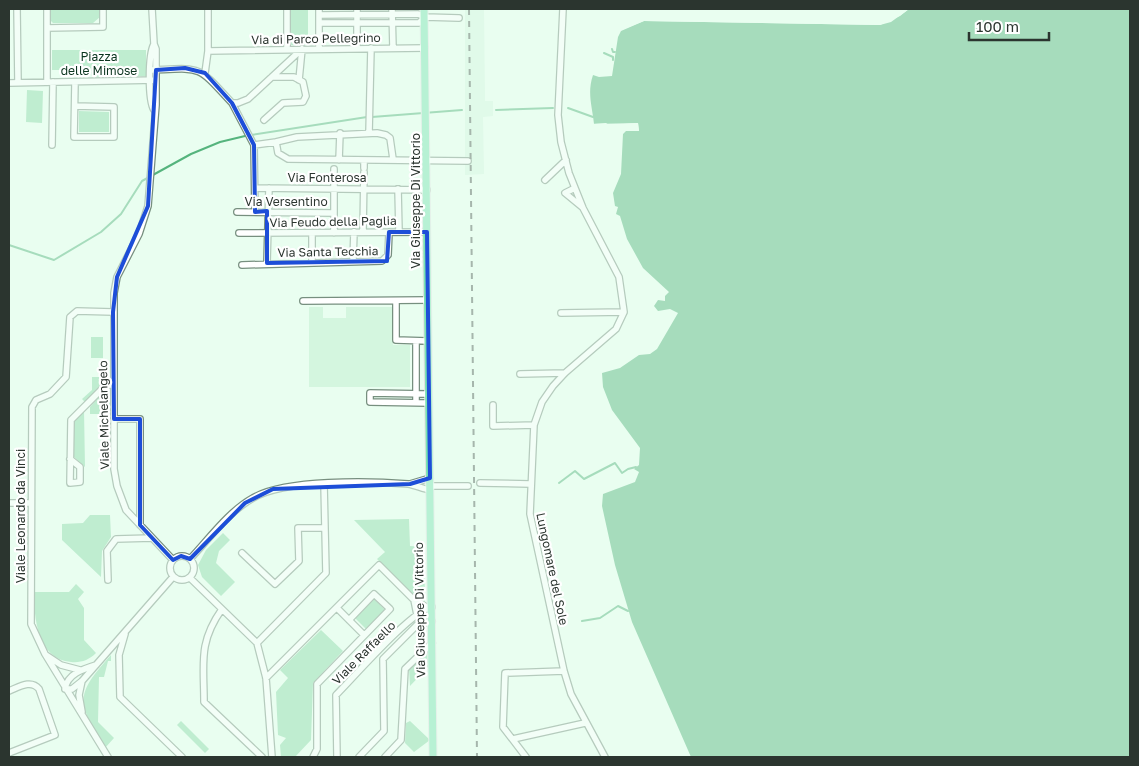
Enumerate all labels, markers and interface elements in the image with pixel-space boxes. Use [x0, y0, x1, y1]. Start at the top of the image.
scale bar [969, 10, 1049, 42]
text: 100 m [976, 17, 1019, 35]
street label: Via di Parco Pellegrino [251, 30, 381, 47]
park label: Piazza delle Mimose [61, 49, 137, 78]
street label: Via Giuseppe Di Vittorio [408, 133, 423, 269]
street label: Via Fonterosa [287, 170, 367, 185]
street label: Via Versentino [244, 194, 328, 209]
street label: Via Feudo della Paglia [269, 213, 397, 230]
street label: Via Santa Tecchia [277, 243, 379, 260]
street label: Viale Michelangelo [95, 360, 112, 470]
street label: Viale Leonardo da Vinci [13, 449, 28, 583]
street label: Lungomare del Sole [533, 511, 572, 626]
street label: Via Giuseppe Di Vittorio [411, 542, 428, 678]
street label: Viale Raffaello [329, 618, 399, 688]

